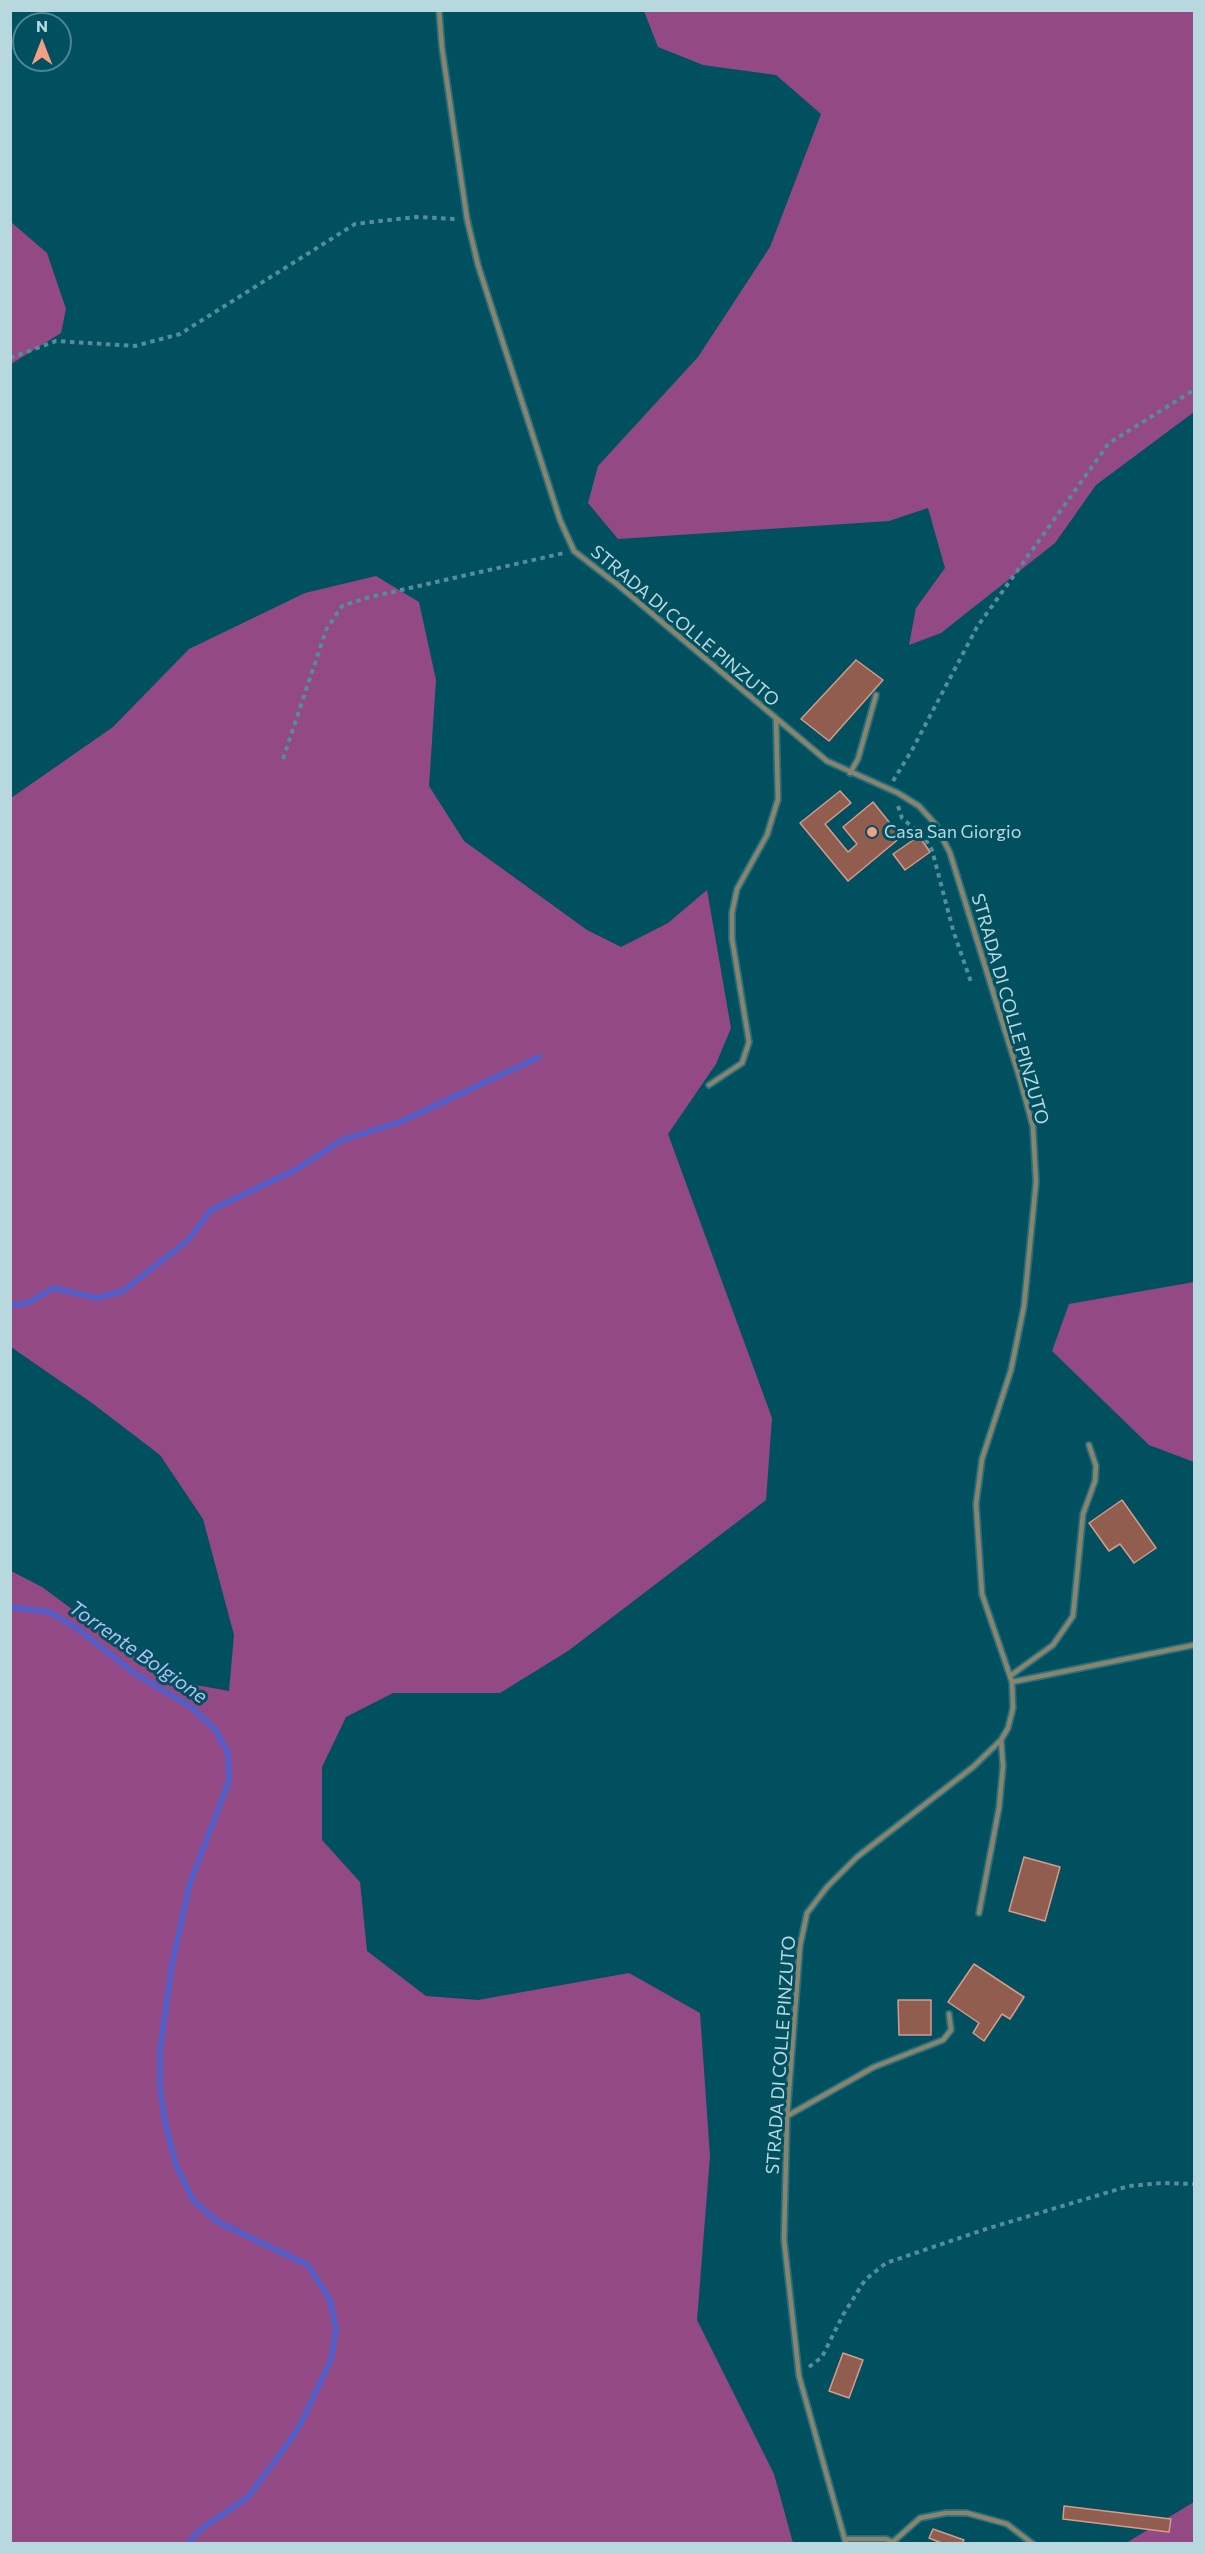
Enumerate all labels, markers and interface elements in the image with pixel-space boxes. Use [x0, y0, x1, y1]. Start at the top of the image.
north arrow [12, 12, 72, 72]
text: N [36, 16, 48, 35]
street label: STRADA DI COLLE PINZUTO [586, 541, 784, 711]
place label: Casa San Giorgio [884, 821, 1021, 843]
marker: Casa San Giorgio [865, 825, 879, 839]
street label: STRADA DI COLLE PINZUTO [967, 891, 1053, 1127]
water label: Torrente Bolgione [64, 1595, 212, 1709]
street label: STRADA DI COLLE PINZUTO [762, 1935, 800, 2175]

